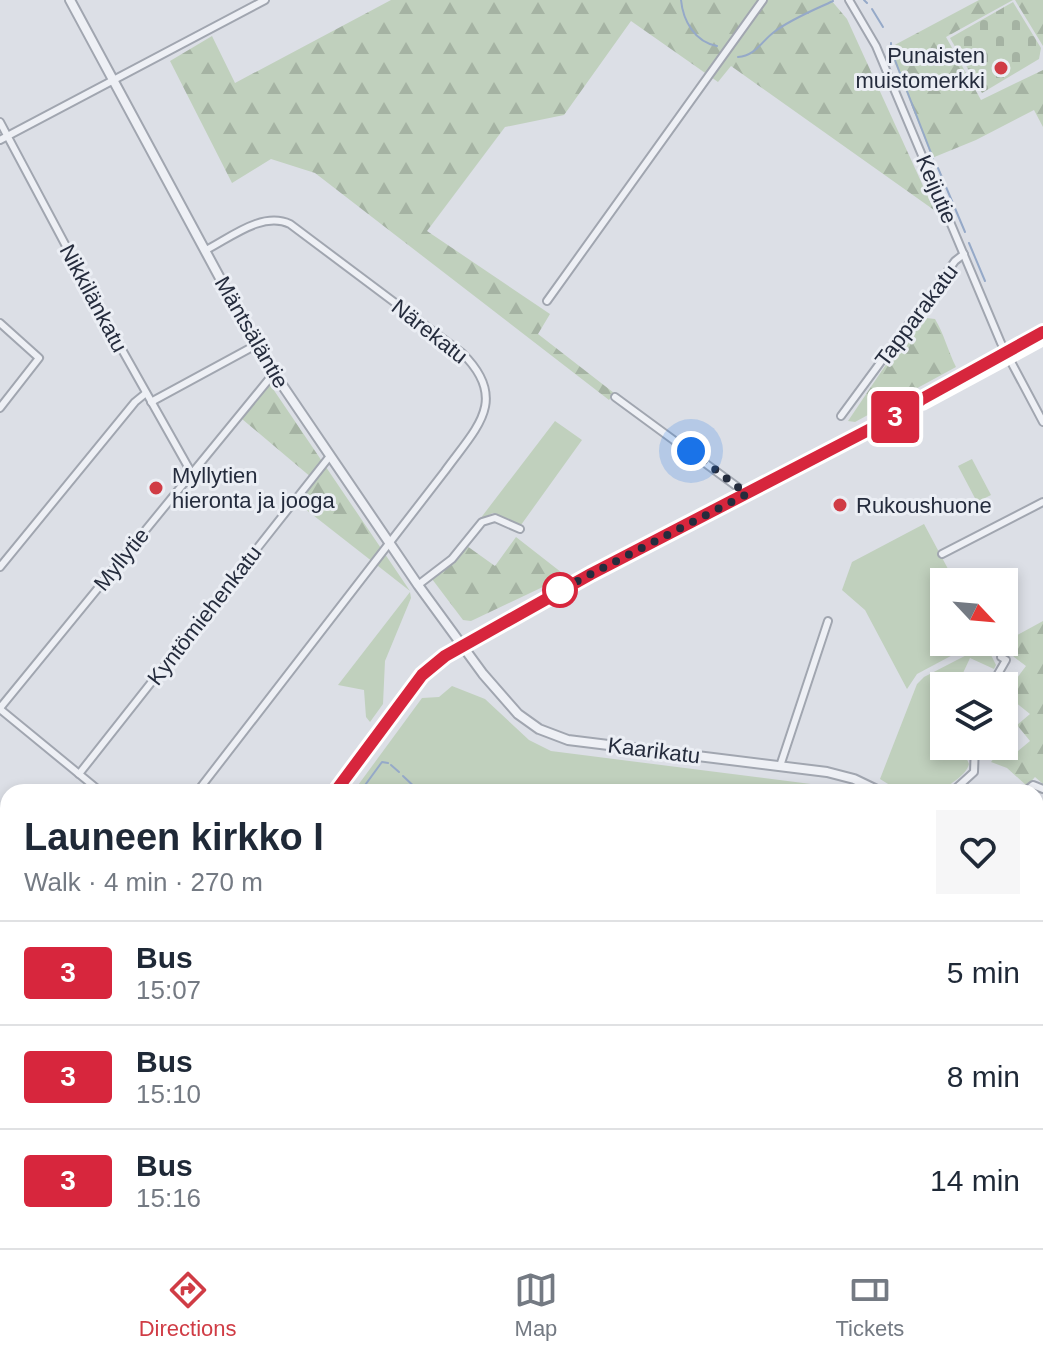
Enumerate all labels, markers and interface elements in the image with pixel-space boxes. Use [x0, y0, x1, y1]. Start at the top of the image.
place label: Punaisten muistomerkki [855, 43, 985, 93]
marker: Punaisten muistomerkki [992, 59, 1010, 77]
street label: Keijutie [911, 151, 962, 227]
street label: Nikkilänkatu [55, 240, 132, 356]
street label: Tapparakatu [870, 259, 963, 371]
street label: Mäntsäläntie [210, 272, 294, 393]
street label: Närekatu [387, 294, 473, 369]
line badge: 3 [869, 391, 921, 443]
text: 3 [887, 401, 903, 432]
your location [671, 431, 711, 471]
place label: Myllytien hieronta ja jooga [172, 463, 335, 513]
marker: Myllytien hieronta ja jooga [147, 479, 165, 497]
place label: Rukoushuone [856, 493, 992, 518]
marker: Rukoushuone [831, 496, 849, 514]
street label: Myllytie [89, 523, 154, 596]
street label: Kyntömiehenkatu [142, 541, 267, 690]
north arrow [930, 568, 1018, 656]
map controls [930, 568, 1018, 760]
unlabelled marker [543, 573, 577, 607]
button: layers [930, 672, 1018, 760]
street label: Kaarikatu [606, 732, 702, 769]
button: heart [936, 810, 1020, 894]
text: Launeen kirkko I [24, 816, 324, 858]
text: Walk · 4 min · 270 m [24, 867, 263, 897]
text: Bus [136, 941, 193, 974]
text: 5 min [947, 956, 1020, 989]
text: 3 [60, 957, 76, 988]
text: 15:07 [136, 975, 201, 1005]
text: Bus [136, 1045, 193, 1078]
text: 8 min [947, 1060, 1020, 1093]
text: 3 [60, 1061, 76, 1092]
text: 15:10 [136, 1079, 201, 1109]
text: Bus [136, 1149, 193, 1182]
text: 14 min [930, 1164, 1020, 1197]
text: 3 [60, 1165, 76, 1196]
text: 15:16 [136, 1183, 201, 1213]
tab: Directions [139, 1268, 237, 1342]
tab: Map [514, 1268, 558, 1342]
tab: Tickets [835, 1268, 904, 1342]

